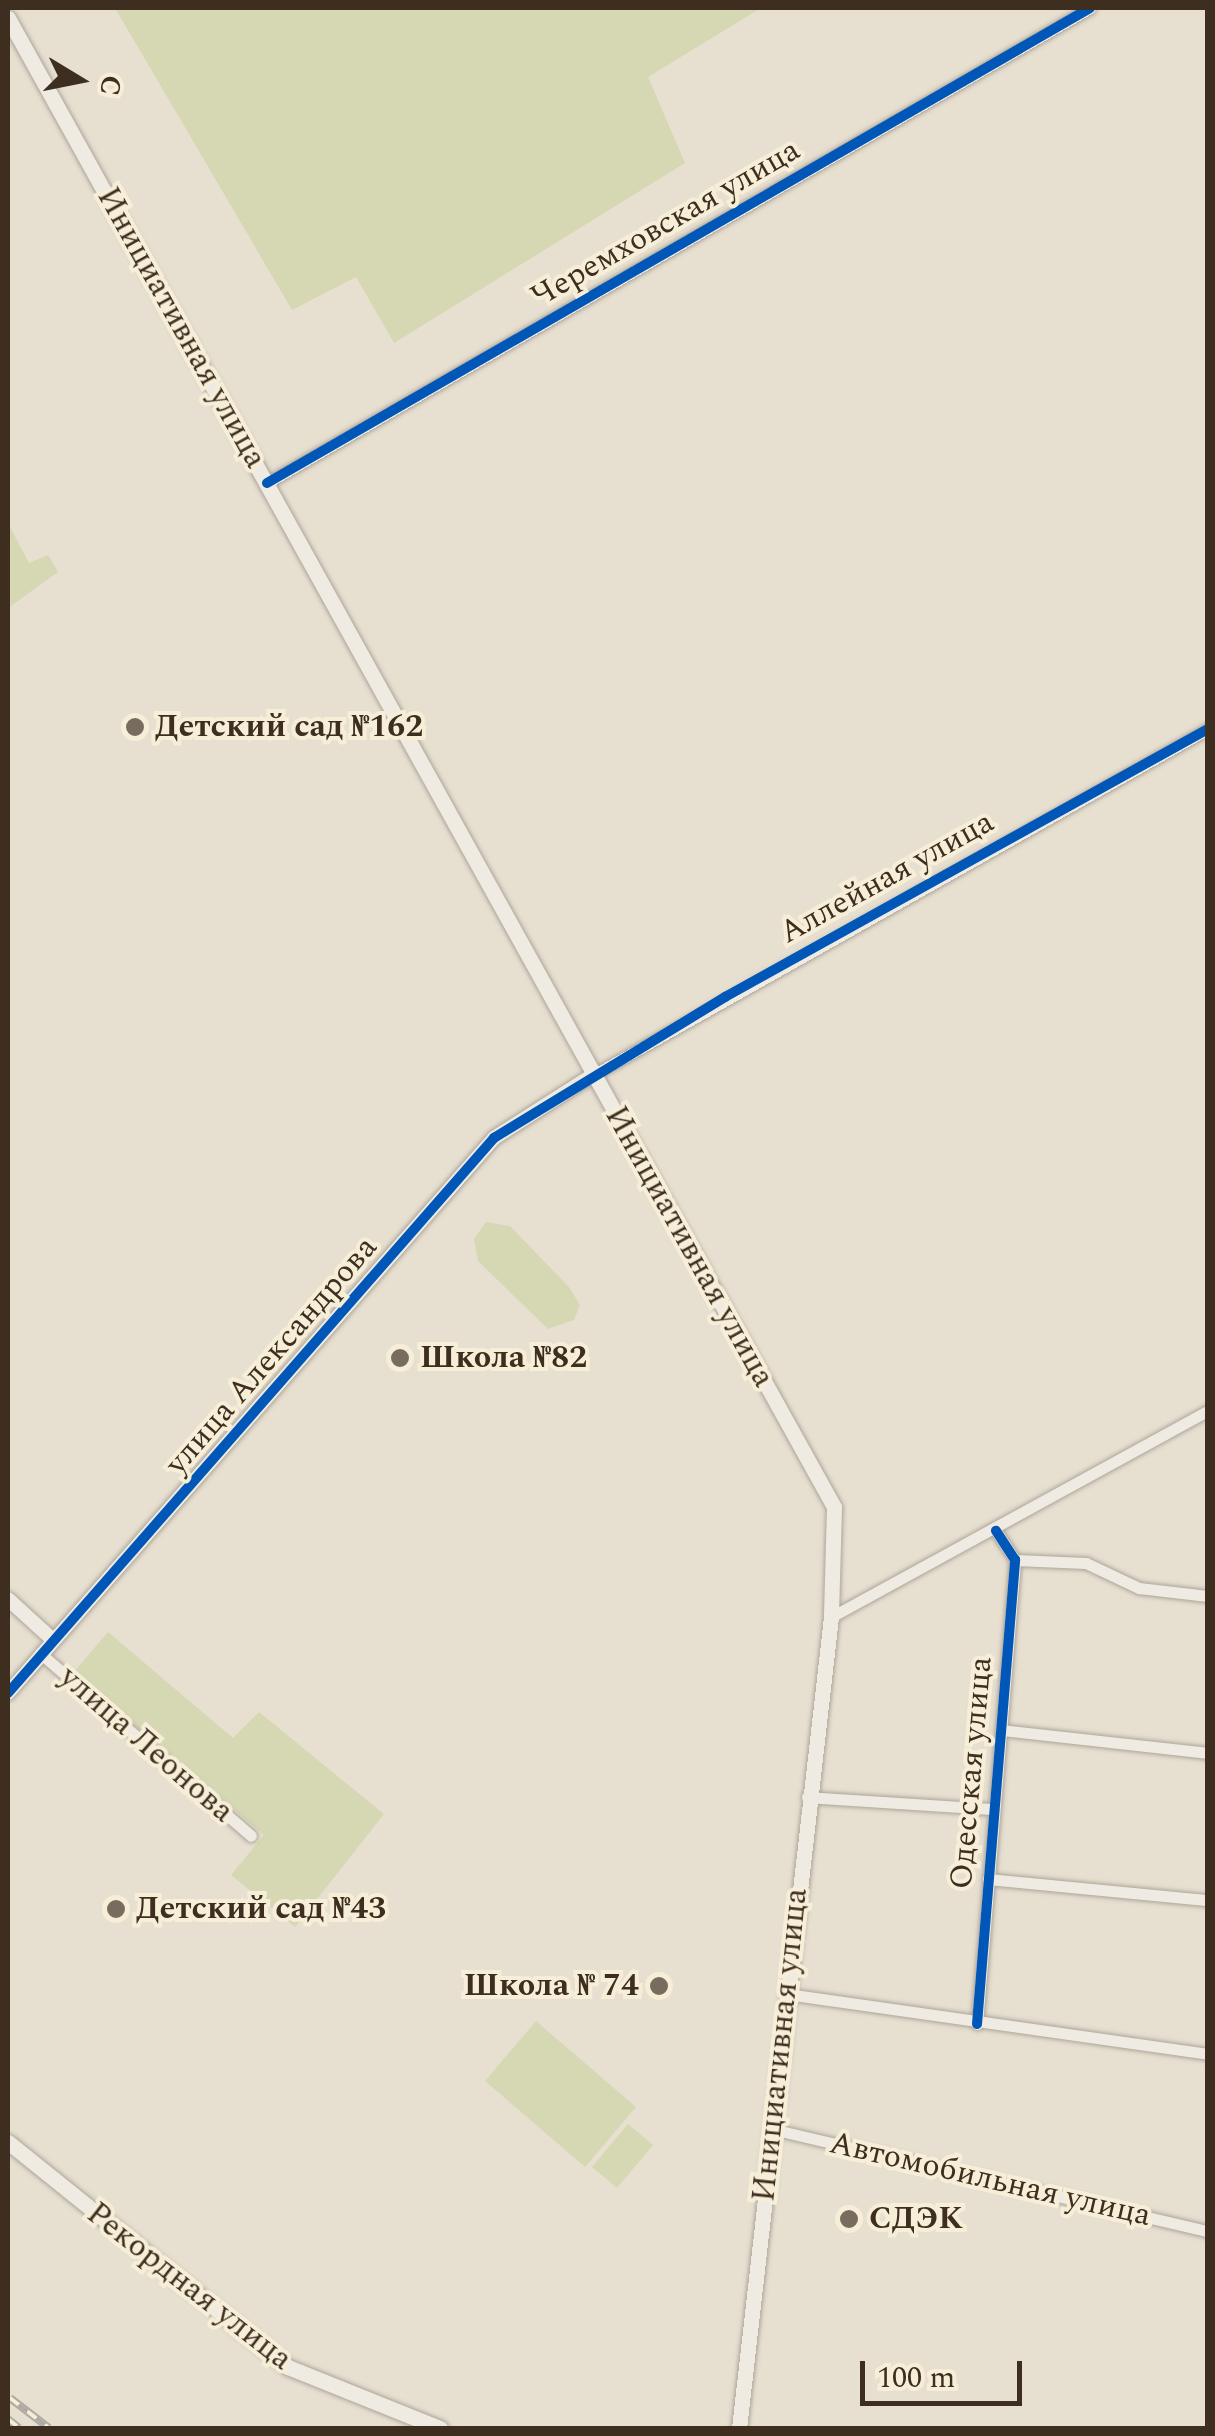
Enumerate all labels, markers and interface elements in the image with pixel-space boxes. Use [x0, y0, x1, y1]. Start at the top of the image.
north arrow [30, 30, 130, 130]
text: С [87, 72, 133, 99]
street label: Черемховская улица [525, 131, 807, 317]
street label: Инициативная улица [88, 181, 274, 475]
place label: Детский сад №162 [155, 708, 423, 746]
marker: Детский сад №162 [124, 716, 146, 738]
street label: Аллейная улица [773, 803, 1001, 953]
street label: Инициативная улица [596, 1100, 782, 1394]
street label: улица Александрова [158, 1229, 386, 1483]
place label: Школа №82 [420, 1339, 587, 1377]
marker: Школа №82 [389, 1347, 411, 1369]
street label: Одесская улица [943, 1655, 1001, 1891]
street label: улица Леонова [51, 1659, 241, 1831]
street label: Инициативная улица [745, 1886, 817, 2204]
place label: Детский сад №43 [136, 1890, 386, 1928]
marker: Детский сад №43 [105, 1898, 127, 1920]
place label: Школа № 74 [464, 1967, 639, 2005]
marker: Школа № 74 [648, 1975, 670, 1997]
street label: Автомобильная улица [826, 2124, 1154, 2236]
street label: Рекордная улица [79, 2195, 299, 2379]
place label: СДЭК [869, 2200, 963, 2238]
marker: СДЭК [838, 2208, 860, 2230]
scale bar [865, 2341, 1028, 2403]
text: 100 m [877, 2355, 955, 2401]

